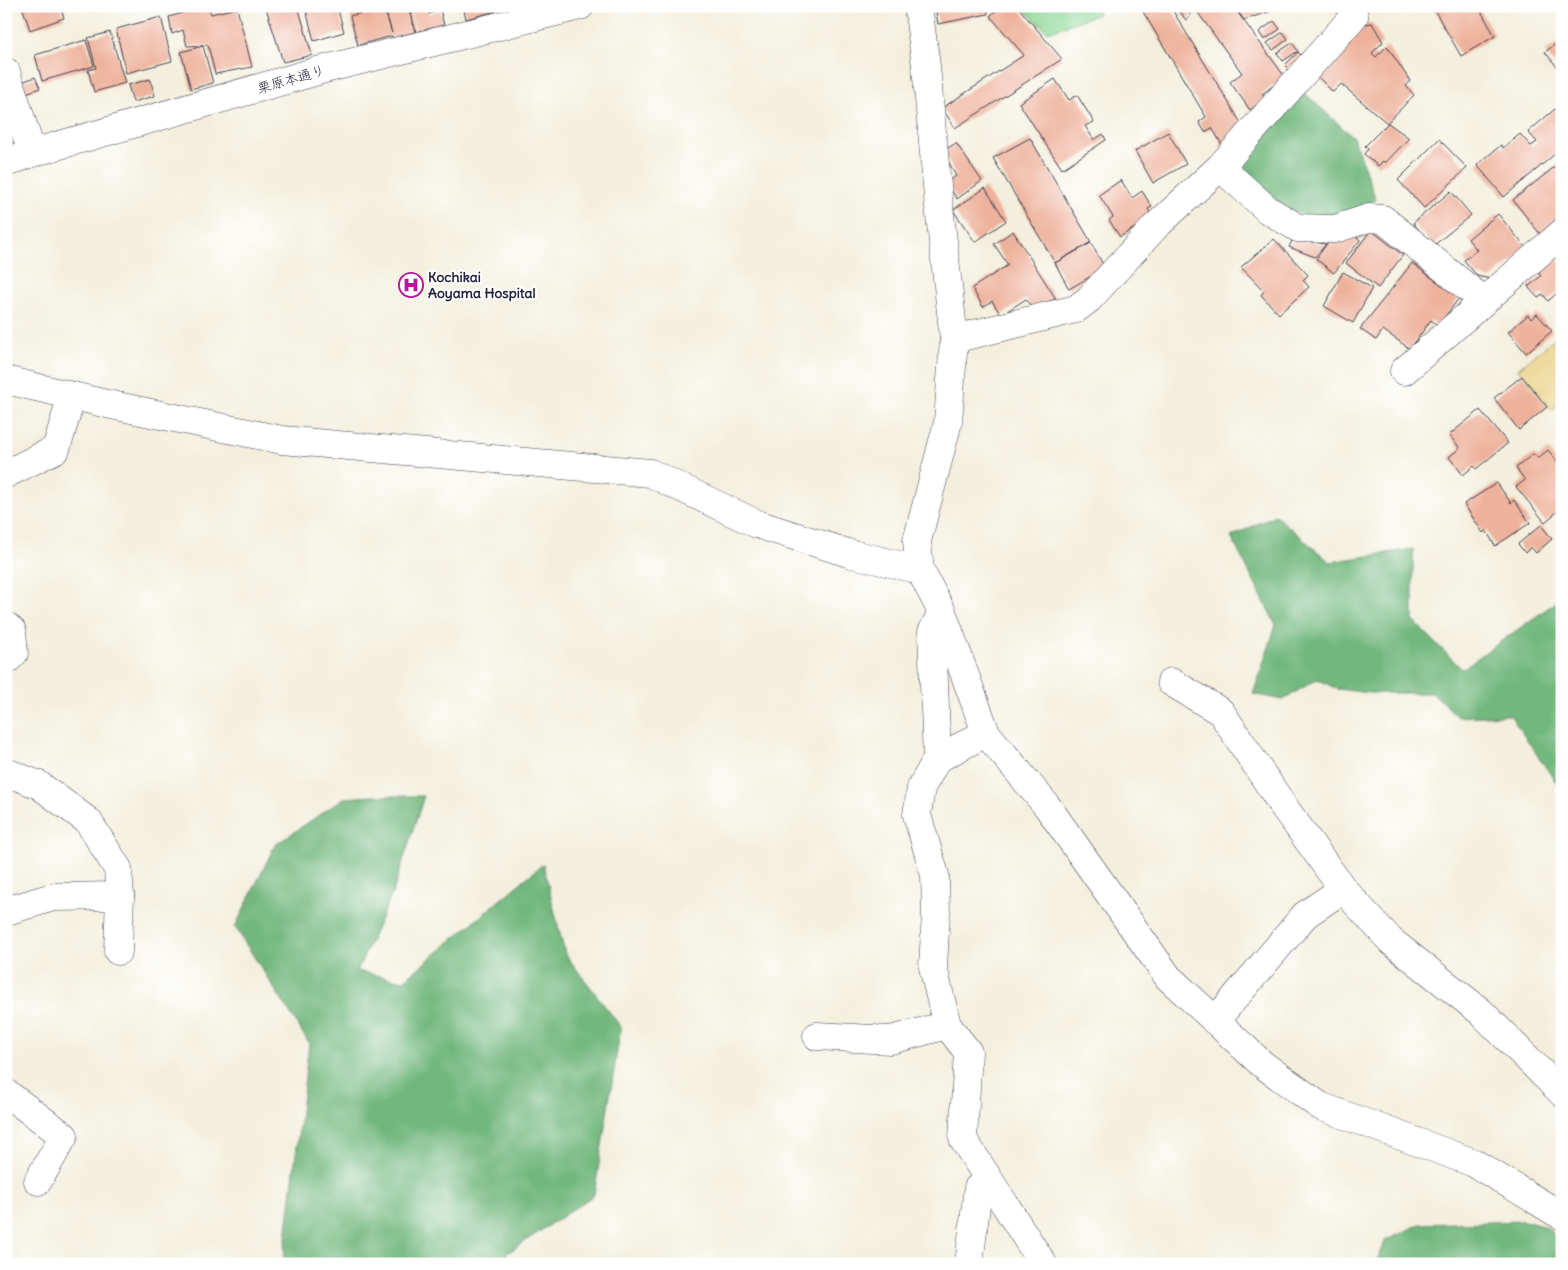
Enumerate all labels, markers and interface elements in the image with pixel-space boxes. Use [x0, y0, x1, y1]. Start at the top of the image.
street label: 栗原本通り [255, 61, 327, 97]
place label: Kochikai Aoyama Hospital [428, 268, 536, 302]
hospital icon: Kochikai Aoyama Hospital [398, 272, 424, 298]

